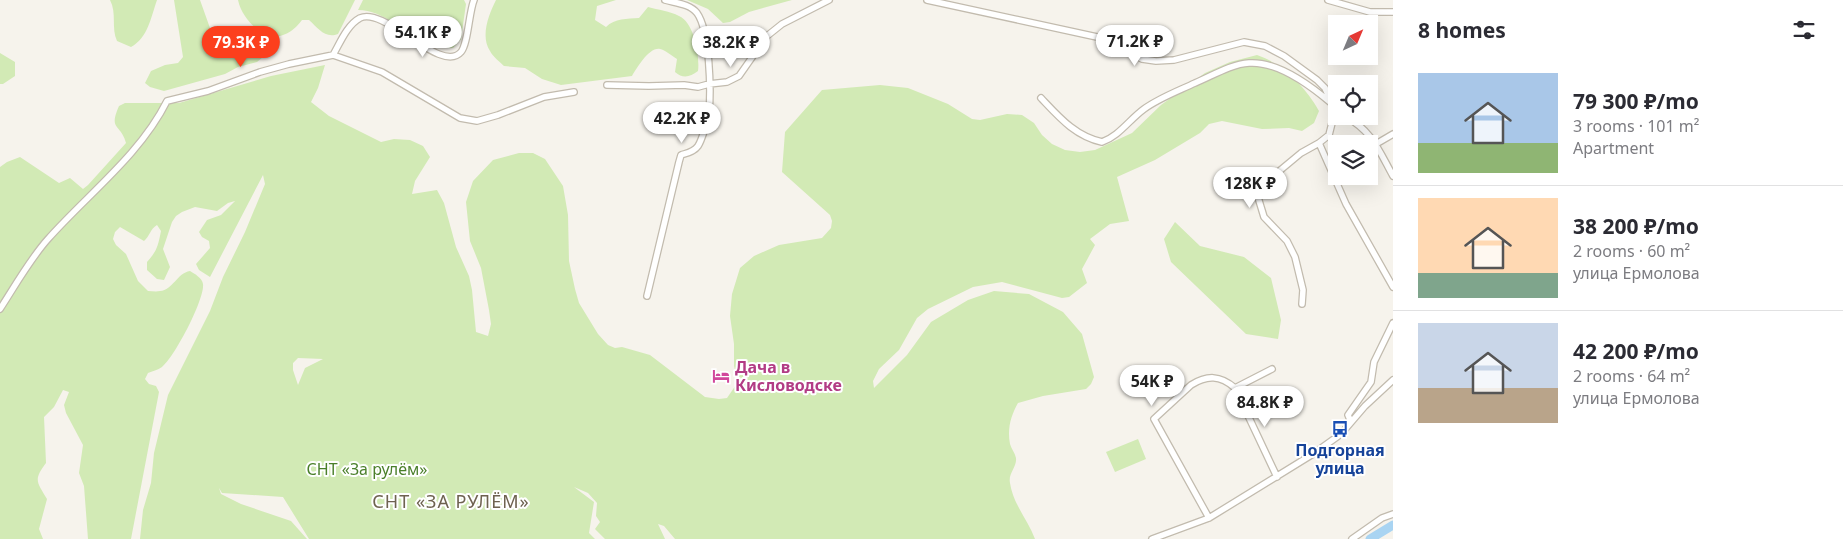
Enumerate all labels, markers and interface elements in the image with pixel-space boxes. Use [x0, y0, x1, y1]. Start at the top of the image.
pin: 54.1K ₽ [377, 15, 469, 58]
north arrow [1328, 15, 1378, 65]
map controls [1328, 15, 1378, 185]
text: 8 homes [1418, 16, 1506, 44]
icon: filters [1790, 16, 1818, 44]
text: 54.1K ₽ [395, 21, 451, 43]
pin: 71.2K ₽ [1089, 24, 1181, 67]
pin: 79.3K ₽ [195, 26, 287, 68]
pin: 38.2K ₽ [685, 26, 777, 68]
text: 71.2K ₽ [1107, 30, 1163, 52]
text: 79.3K ₽ [213, 31, 269, 53]
text: 38.2K ₽ [703, 31, 759, 53]
button: locate [1328, 75, 1378, 125]
text: 79 300 ₽/mo [1573, 87, 1699, 115]
icon: home [1458, 93, 1518, 153]
pin: 42.2K ₽ [636, 102, 728, 144]
text: 42.2K ₽ [654, 107, 710, 129]
text: 3 rooms · 101 m² [1573, 115, 1699, 137]
button: layers [1328, 135, 1378, 185]
text: Apartment [1573, 137, 1654, 159]
pin: 128K ₽ [1209, 166, 1291, 209]
text: 128K ₽ [1224, 172, 1276, 194]
text: 38 200 ₽/mo [1573, 212, 1699, 240]
icon: home [1458, 218, 1518, 278]
text: 2 rooms · 60 m² [1573, 240, 1690, 262]
text: улица Ермолова [1573, 262, 1700, 284]
text: 42 200 ₽/mo [1573, 337, 1699, 365]
icon: home [1458, 343, 1518, 403]
place label: Дача в Кисловодске [735, 356, 842, 396]
pin: 54K ₽ [1117, 364, 1187, 407]
text: 2 rooms · 64 m² [1573, 365, 1690, 387]
hotel icon: Дача в Кисловодске [711, 366, 731, 386]
text: 54K ₽ [1131, 370, 1173, 392]
pin: 84.8K ₽ [1219, 386, 1311, 428]
text: улица Ермолова [1573, 387, 1700, 409]
text: 84.8K ₽ [1237, 391, 1293, 413]
bus stop icon: Подгорная улица [1330, 419, 1350, 439]
place label: Подгорная улица [1295, 439, 1385, 479]
park label: СНТ «За рулём» [307, 458, 427, 480]
district label: СНТ «ЗА РУЛЁМ» [372, 489, 530, 513]

